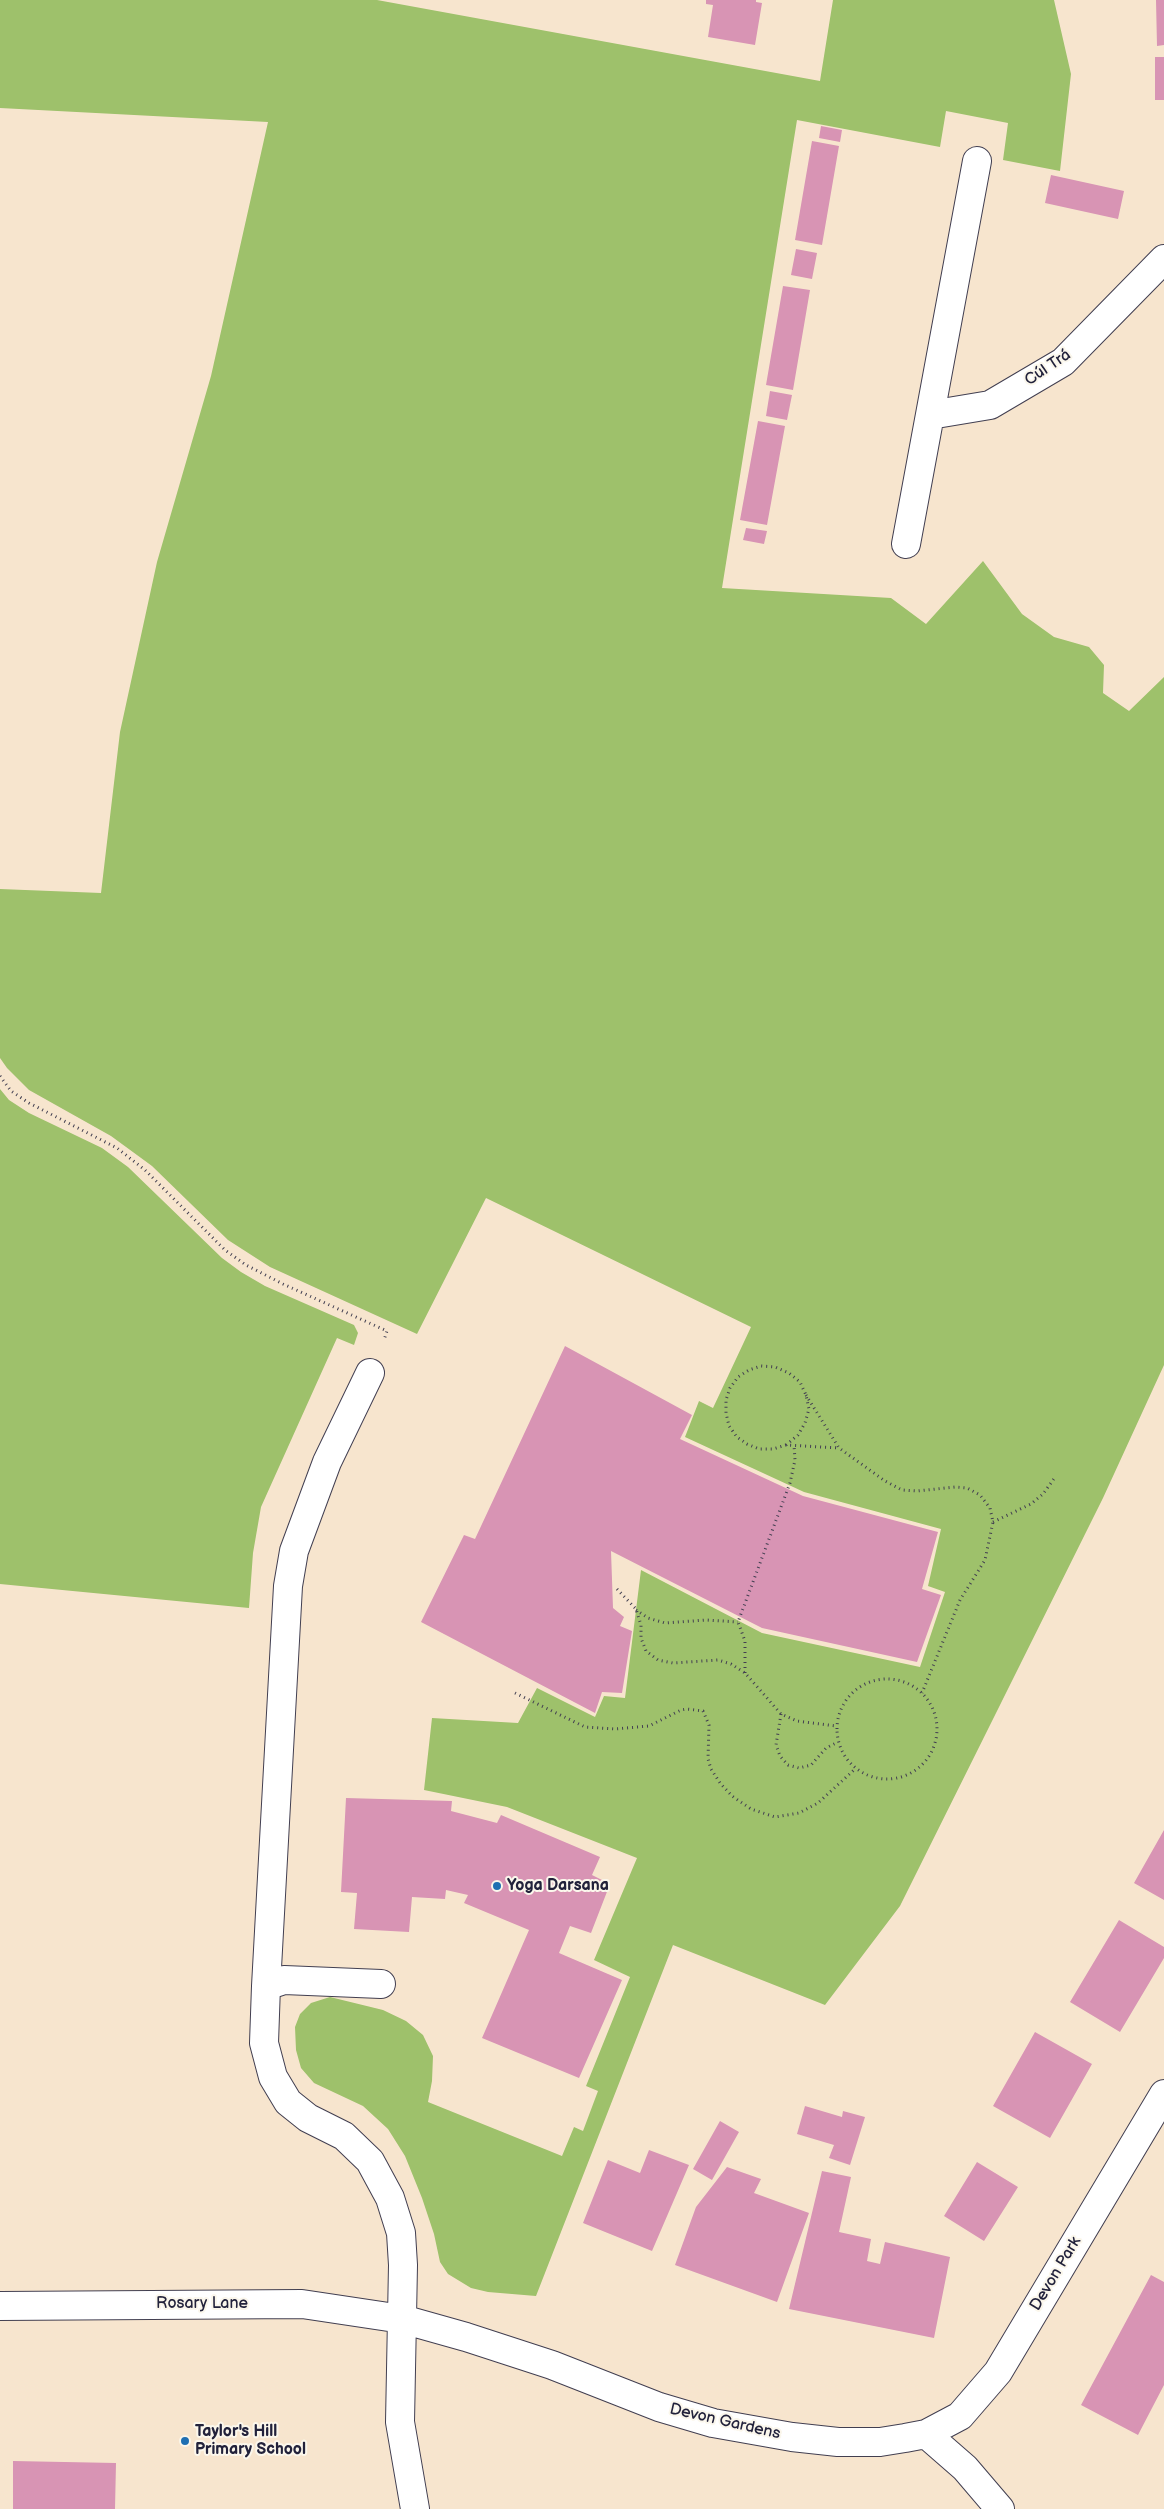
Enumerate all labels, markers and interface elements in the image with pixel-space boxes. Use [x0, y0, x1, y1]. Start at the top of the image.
street label: Cúl Trá [1021, 346, 1075, 390]
place label: Yoga Darsana [507, 1876, 609, 1896]
marker: Yoga Darsana [491, 1880, 503, 1892]
street label: Devon Park [1026, 2234, 1086, 2314]
street label: Rosary Lane [156, 2294, 248, 2314]
street label: Devon Gardens [668, 2400, 782, 2444]
place label: Taylor's Hill Primary School [195, 2422, 306, 2460]
marker: Taylor's Hill Primary School [179, 2435, 191, 2447]

